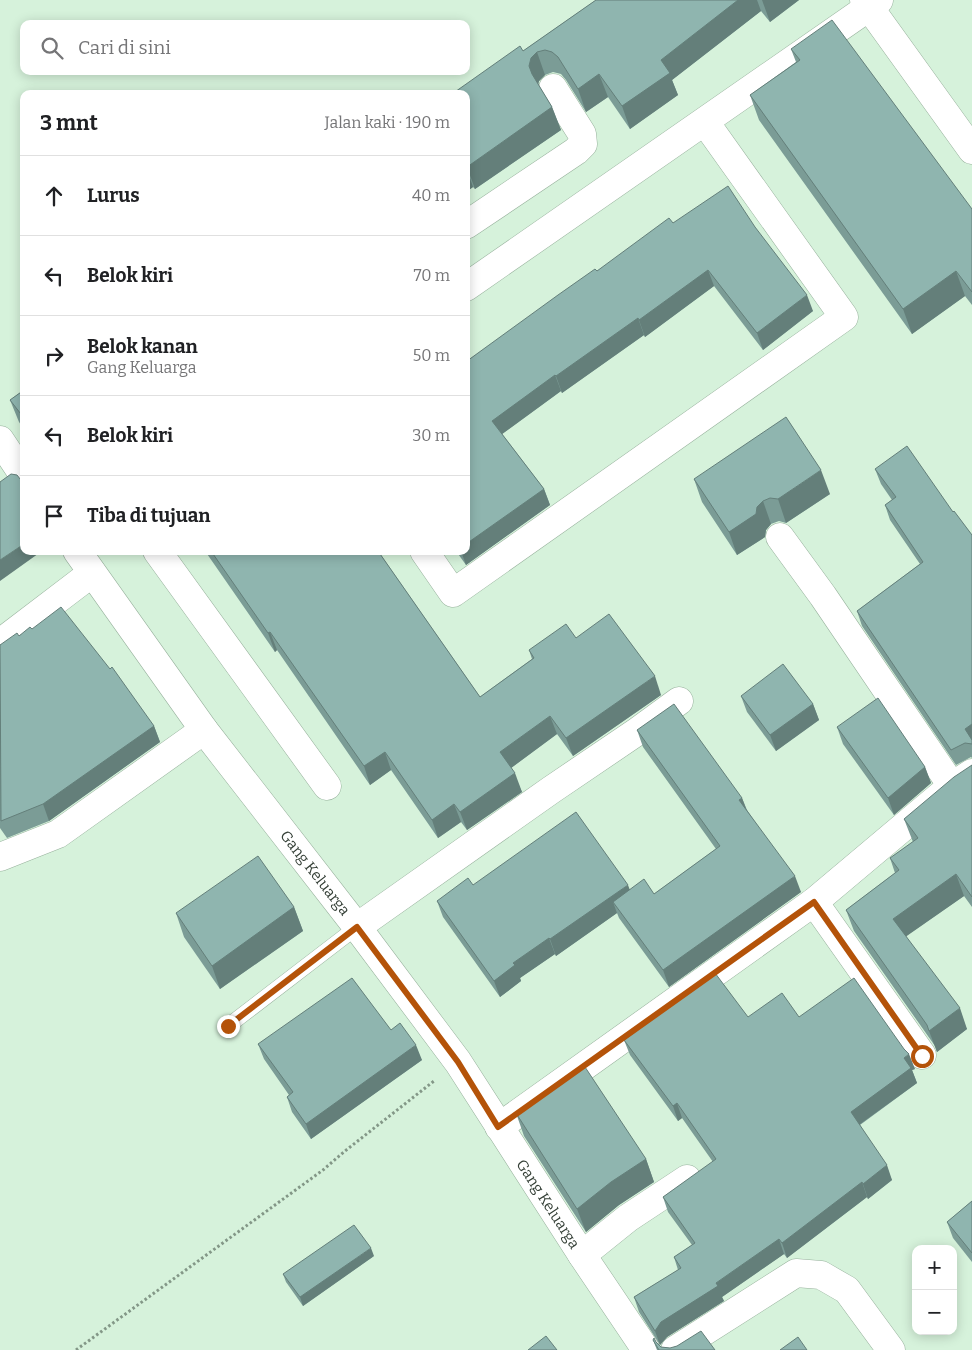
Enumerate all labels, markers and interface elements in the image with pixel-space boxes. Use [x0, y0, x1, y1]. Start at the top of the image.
search box [20, 20, 470, 75]
icon: search [38, 34, 66, 62]
text: Cari di sini [78, 36, 171, 59]
text: 3 mnt [40, 110, 98, 136]
text: Jalan kaki · 190 m [325, 113, 450, 132]
icon: ahead [40, 182, 68, 210]
text: Lurus [87, 184, 140, 207]
text: 40 m [412, 186, 450, 205]
icon: left [40, 262, 68, 290]
text: Belok kiri [87, 264, 173, 287]
text: 70 m [414, 266, 450, 285]
text: Belok kanan [87, 335, 198, 358]
icon: right [40, 342, 68, 370]
text: 50 m [413, 346, 450, 365]
text: Gang Keluarga [87, 358, 197, 377]
icon: left [40, 422, 68, 450]
text: Belok kiri [87, 424, 173, 447]
text: 30 m [412, 426, 450, 445]
icon: arrive [40, 502, 68, 530]
text: Tiba di tujuan [87, 504, 211, 527]
street label: Gang Keluarga [276, 827, 354, 919]
route end [217, 1015, 240, 1038]
route start [911, 1045, 934, 1068]
street label: Gang Keluarga [512, 1156, 584, 1252]
map controls [912, 1245, 957, 1335]
button: + [912, 1245, 957, 1290]
button: − [912, 1290, 957, 1335]

